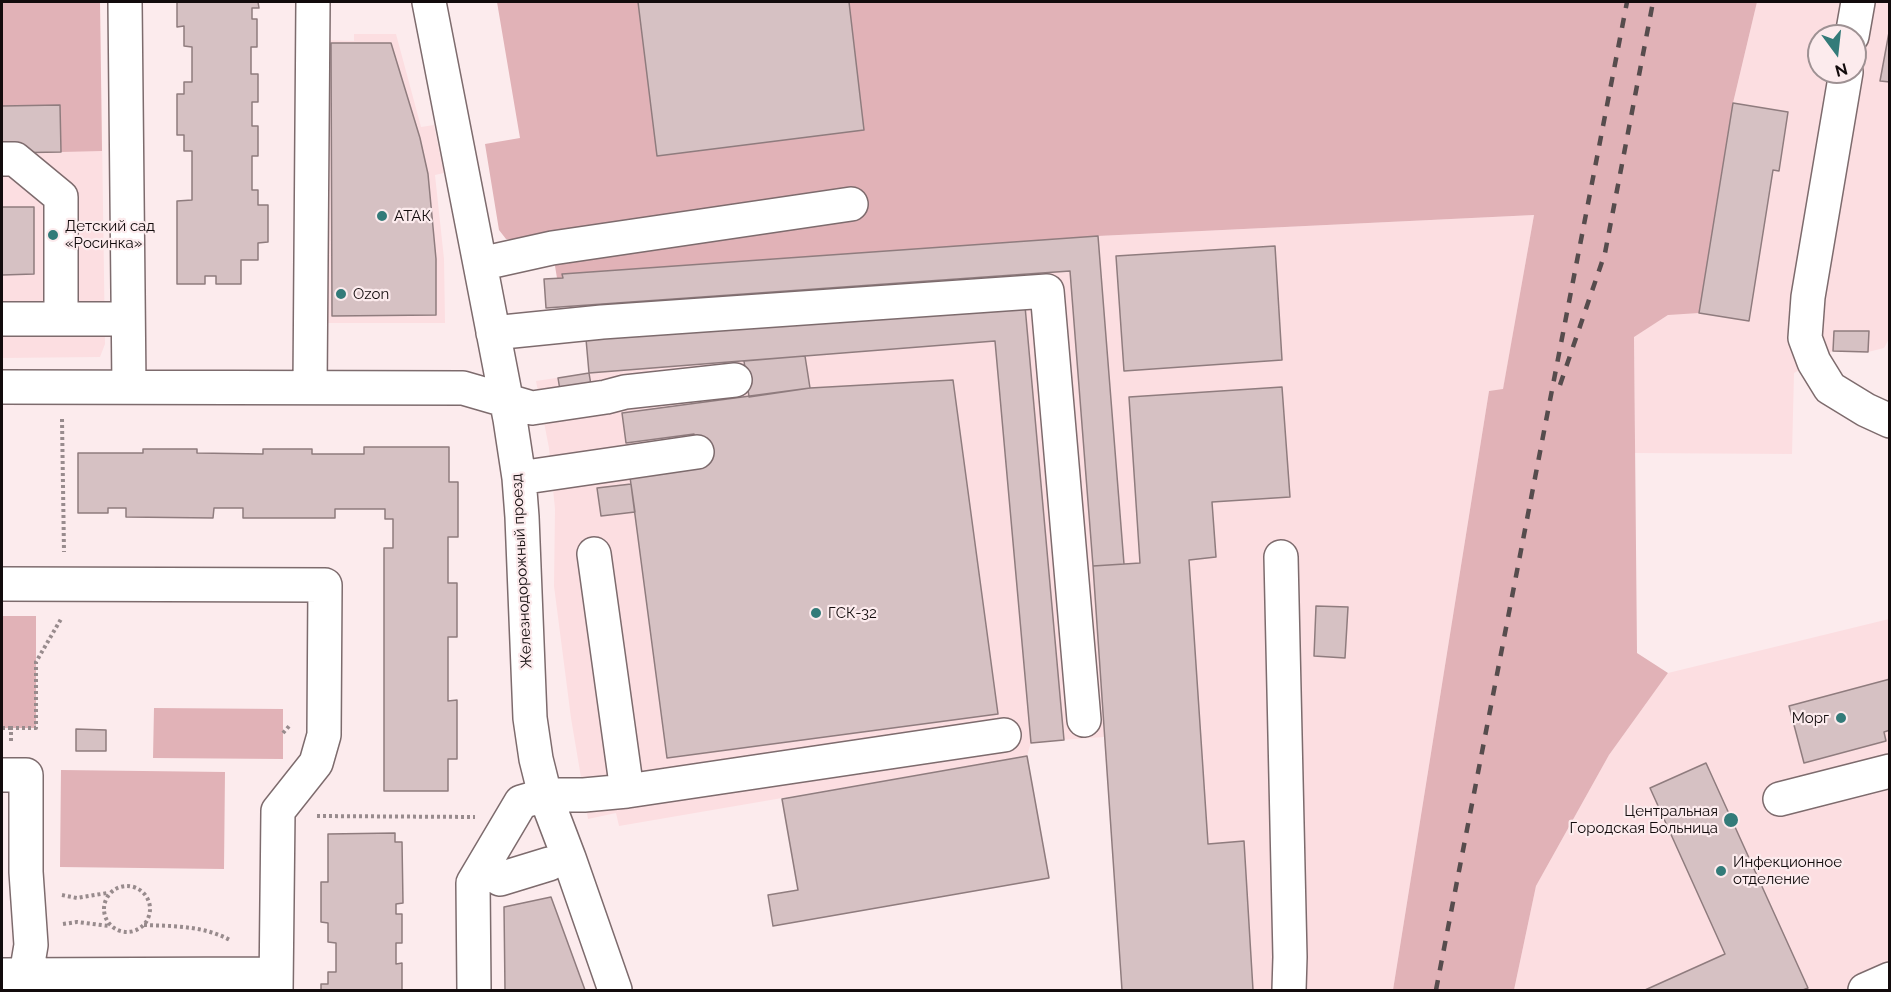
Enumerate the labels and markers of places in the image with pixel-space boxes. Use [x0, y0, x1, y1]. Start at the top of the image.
place label: АТАК [394, 207, 431, 225]
marker: АТАК [375, 209, 389, 223]
place label: Детский сад «Росинка» [65, 217, 155, 252]
marker: Детский сад «Росинка» [46, 228, 60, 242]
place label: Ozon [353, 285, 389, 303]
marker: Ozon [334, 287, 348, 301]
place label: ГСК-32 [828, 604, 877, 622]
marker: ГСК-32 [809, 606, 823, 620]
place label: Морг [1792, 709, 1829, 727]
marker: Морг [1834, 711, 1848, 725]
place label: Центральная Городская Больница [1570, 802, 1718, 837]
marker: Центральная Городская Больница [1722, 811, 1740, 829]
place label: Инфекционное отделение [1733, 853, 1842, 888]
marker: Инфекционное отделение [1714, 864, 1728, 878]

